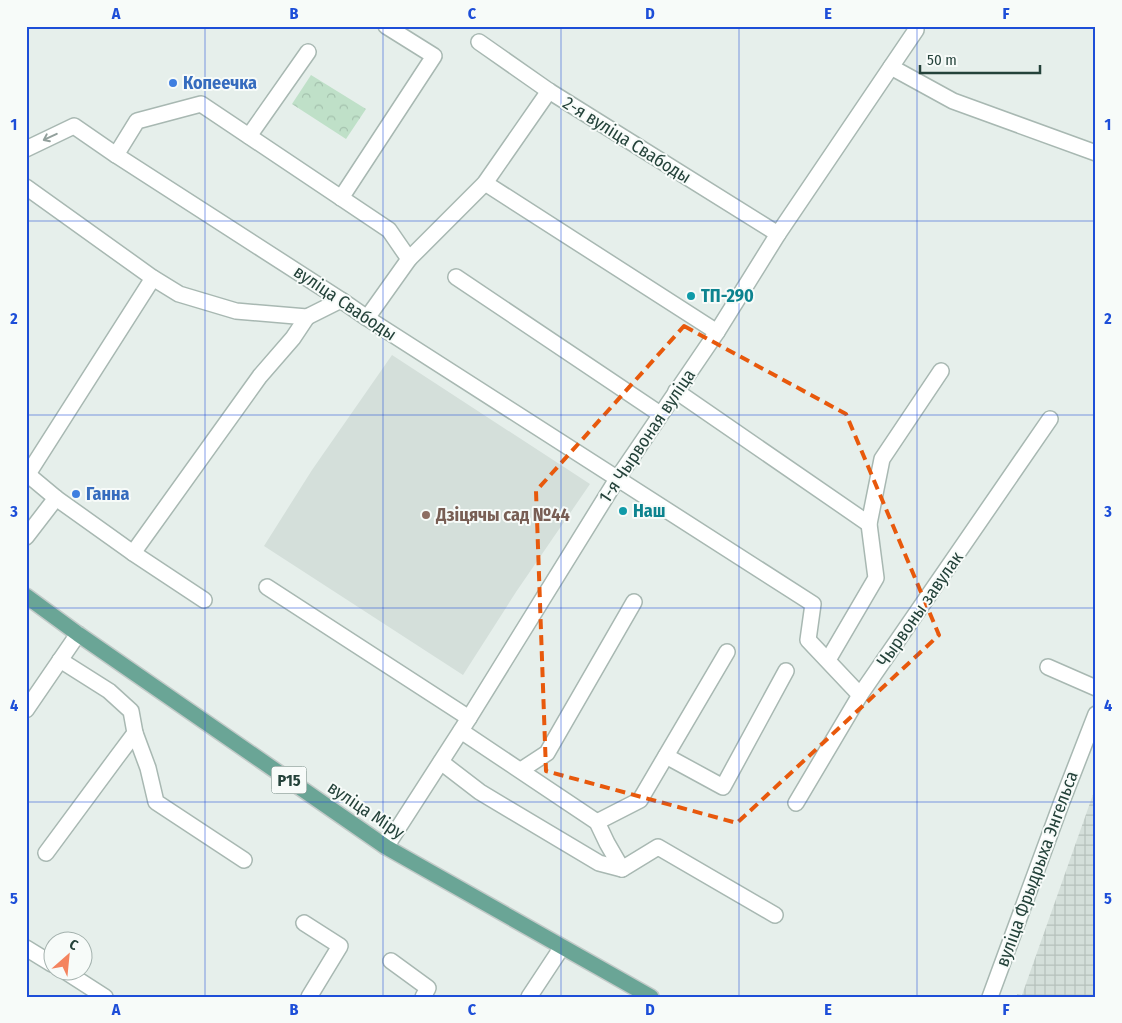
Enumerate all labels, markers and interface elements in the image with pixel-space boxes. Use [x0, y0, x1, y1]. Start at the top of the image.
text: A [111, 4, 121, 23]
text: B [290, 4, 299, 23]
text: C [468, 4, 477, 23]
text: D [645, 4, 655, 23]
text: E [824, 4, 832, 23]
text: F [1002, 4, 1010, 23]
scale bar [920, 42, 1040, 74]
text: 50 m [927, 51, 957, 69]
place label: Копеечка [183, 72, 257, 94]
marker: Копеечка [167, 77, 179, 89]
street label: 2-я вуліца Свабоды [559, 92, 695, 188]
text: 1 [11, 115, 17, 134]
text: 1 [1105, 115, 1111, 134]
one-way arrow [43, 133, 58, 143]
street label: вуліца Свабоды [289, 261, 401, 345]
place label: ТП-290 [701, 285, 754, 307]
marker: ТП-290 [685, 290, 697, 302]
text: 2 [9, 309, 18, 328]
text: 2 [1103, 309, 1112, 328]
street label: 1-я Чырвоная вуліца [594, 365, 700, 507]
place label: Ганна [86, 483, 130, 505]
marker: Ганна [70, 488, 82, 500]
place label: Наш [633, 500, 666, 522]
text: 3 [9, 502, 18, 521]
text: 3 [1103, 502, 1112, 521]
place label: Дзіцячы сад №44 [435, 504, 570, 526]
marker: Наш [617, 505, 629, 517]
marker: Дзіцячы сад №44 [420, 509, 432, 521]
street label: Чырвоны завулак [872, 547, 968, 671]
text: 4 [10, 696, 18, 715]
text: 4 [1104, 696, 1112, 715]
road number: Р15 [272, 766, 306, 794]
street label: вуліца Фрыдрыха Энгельса [991, 768, 1083, 970]
street label: вуліца Міру [323, 776, 409, 844]
text: 5 [10, 889, 18, 908]
text: 5 [1104, 889, 1112, 908]
north arrow [42, 930, 92, 980]
text: С [67, 936, 81, 954]
text: A [111, 1000, 121, 1019]
text: B [290, 1000, 299, 1019]
text: C [468, 1000, 477, 1019]
text: D [645, 1000, 655, 1019]
text: E [824, 1000, 832, 1019]
text: F [1002, 1000, 1010, 1019]

